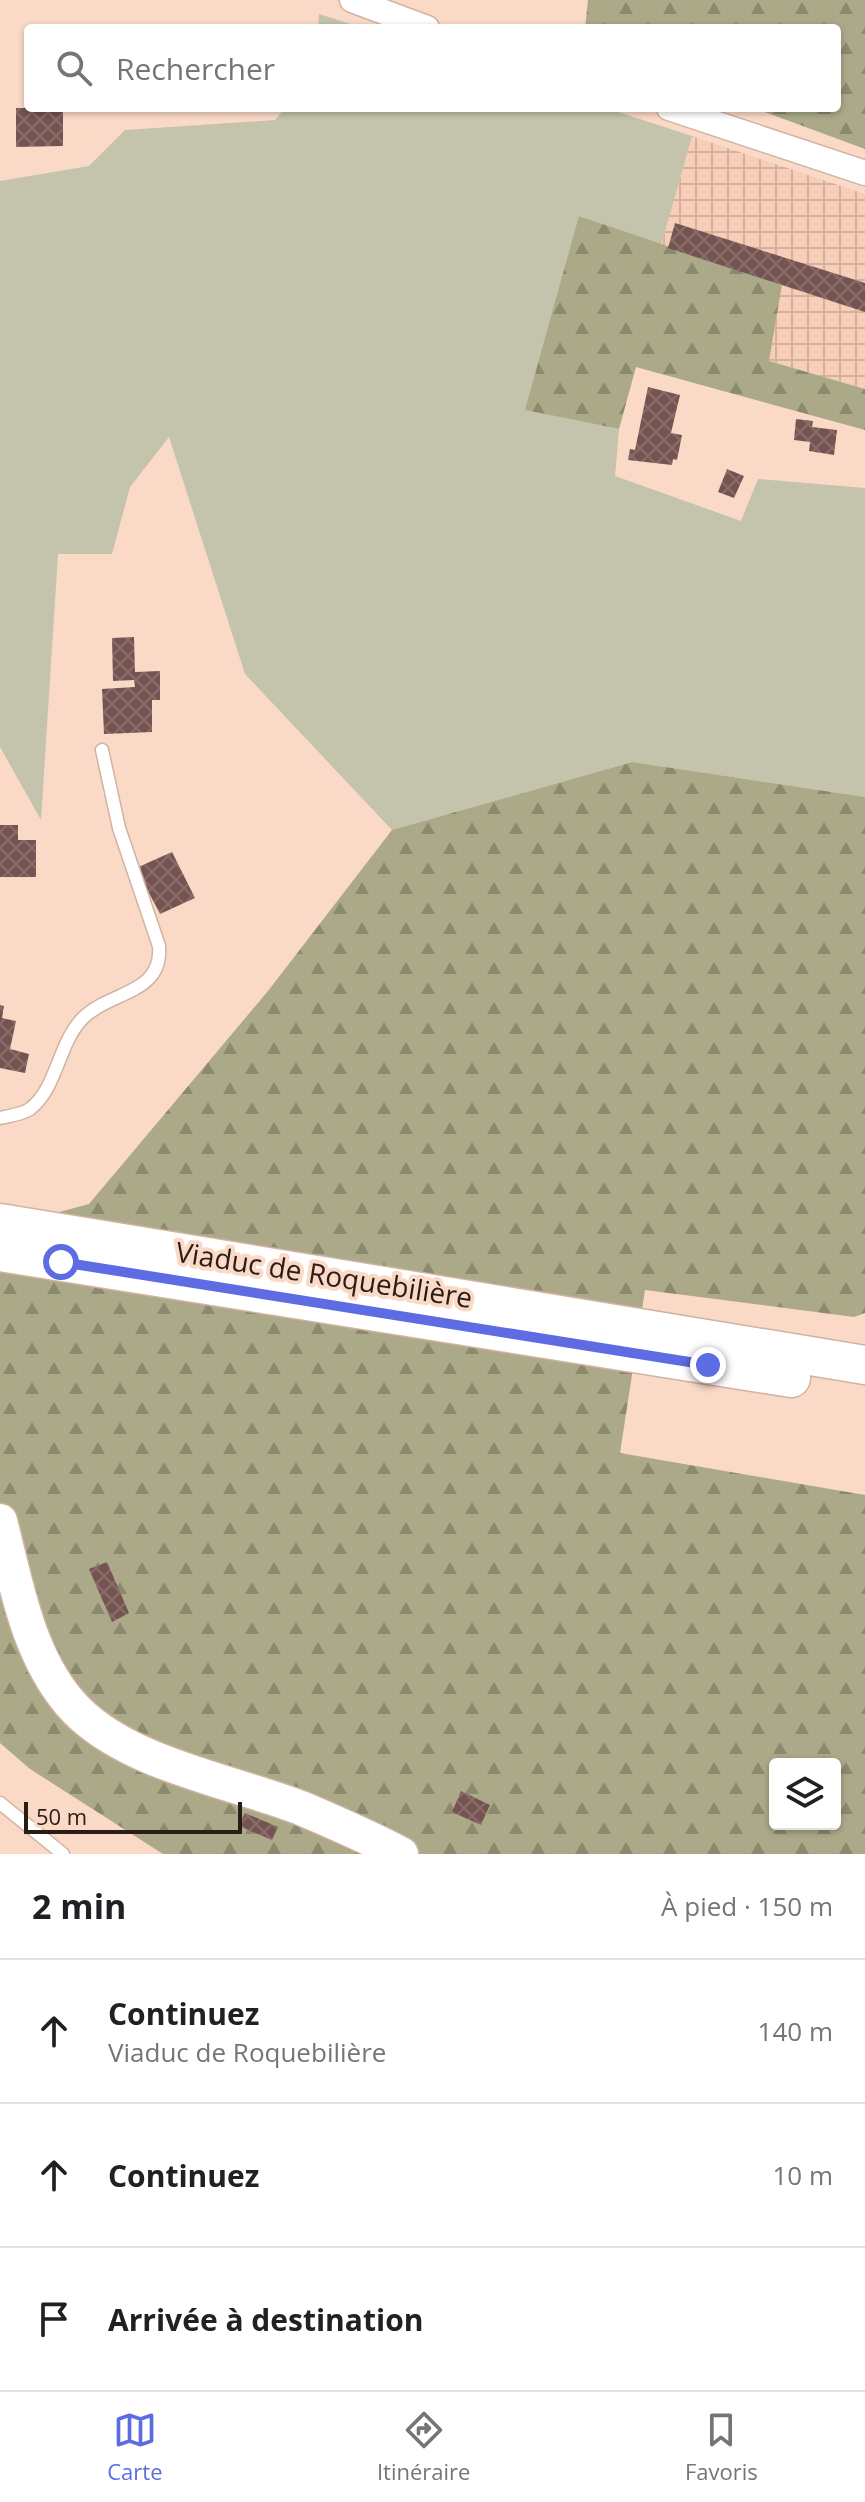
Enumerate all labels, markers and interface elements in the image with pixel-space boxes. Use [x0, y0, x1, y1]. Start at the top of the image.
search box [24, 24, 841, 112]
icon: search [52, 46, 96, 90]
text: Rechercher [116, 48, 275, 89]
street label: Viaduc de Roquebilière [173, 1232, 475, 1316]
route start [43, 1244, 79, 1280]
route end [690, 1347, 726, 1383]
map controls [769, 1758, 841, 1830]
button: layers [769, 1758, 841, 1830]
scale bar [24, 1798, 242, 1834]
text: 50 m [36, 1801, 87, 1831]
text: 2 min [32, 1883, 126, 1929]
text: À pied · 150 m [661, 1888, 833, 1924]
text: Continuez [108, 1993, 259, 2034]
icon: ahead [32, 2009, 76, 2053]
text: 140 m [758, 2013, 833, 2049]
text: Viaduc de Roquebilière [108, 2034, 386, 2070]
icon: ahead [32, 2153, 76, 2197]
text: Continuez [108, 2155, 259, 2196]
text: 10 m [772, 2157, 833, 2193]
icon: arrive [32, 2297, 76, 2341]
text: Arrivée à destination [108, 2299, 423, 2340]
tab: Carte [107, 2408, 163, 2486]
tab: Itinéraire [377, 2408, 470, 2486]
tab: Favoris [685, 2408, 758, 2486]

